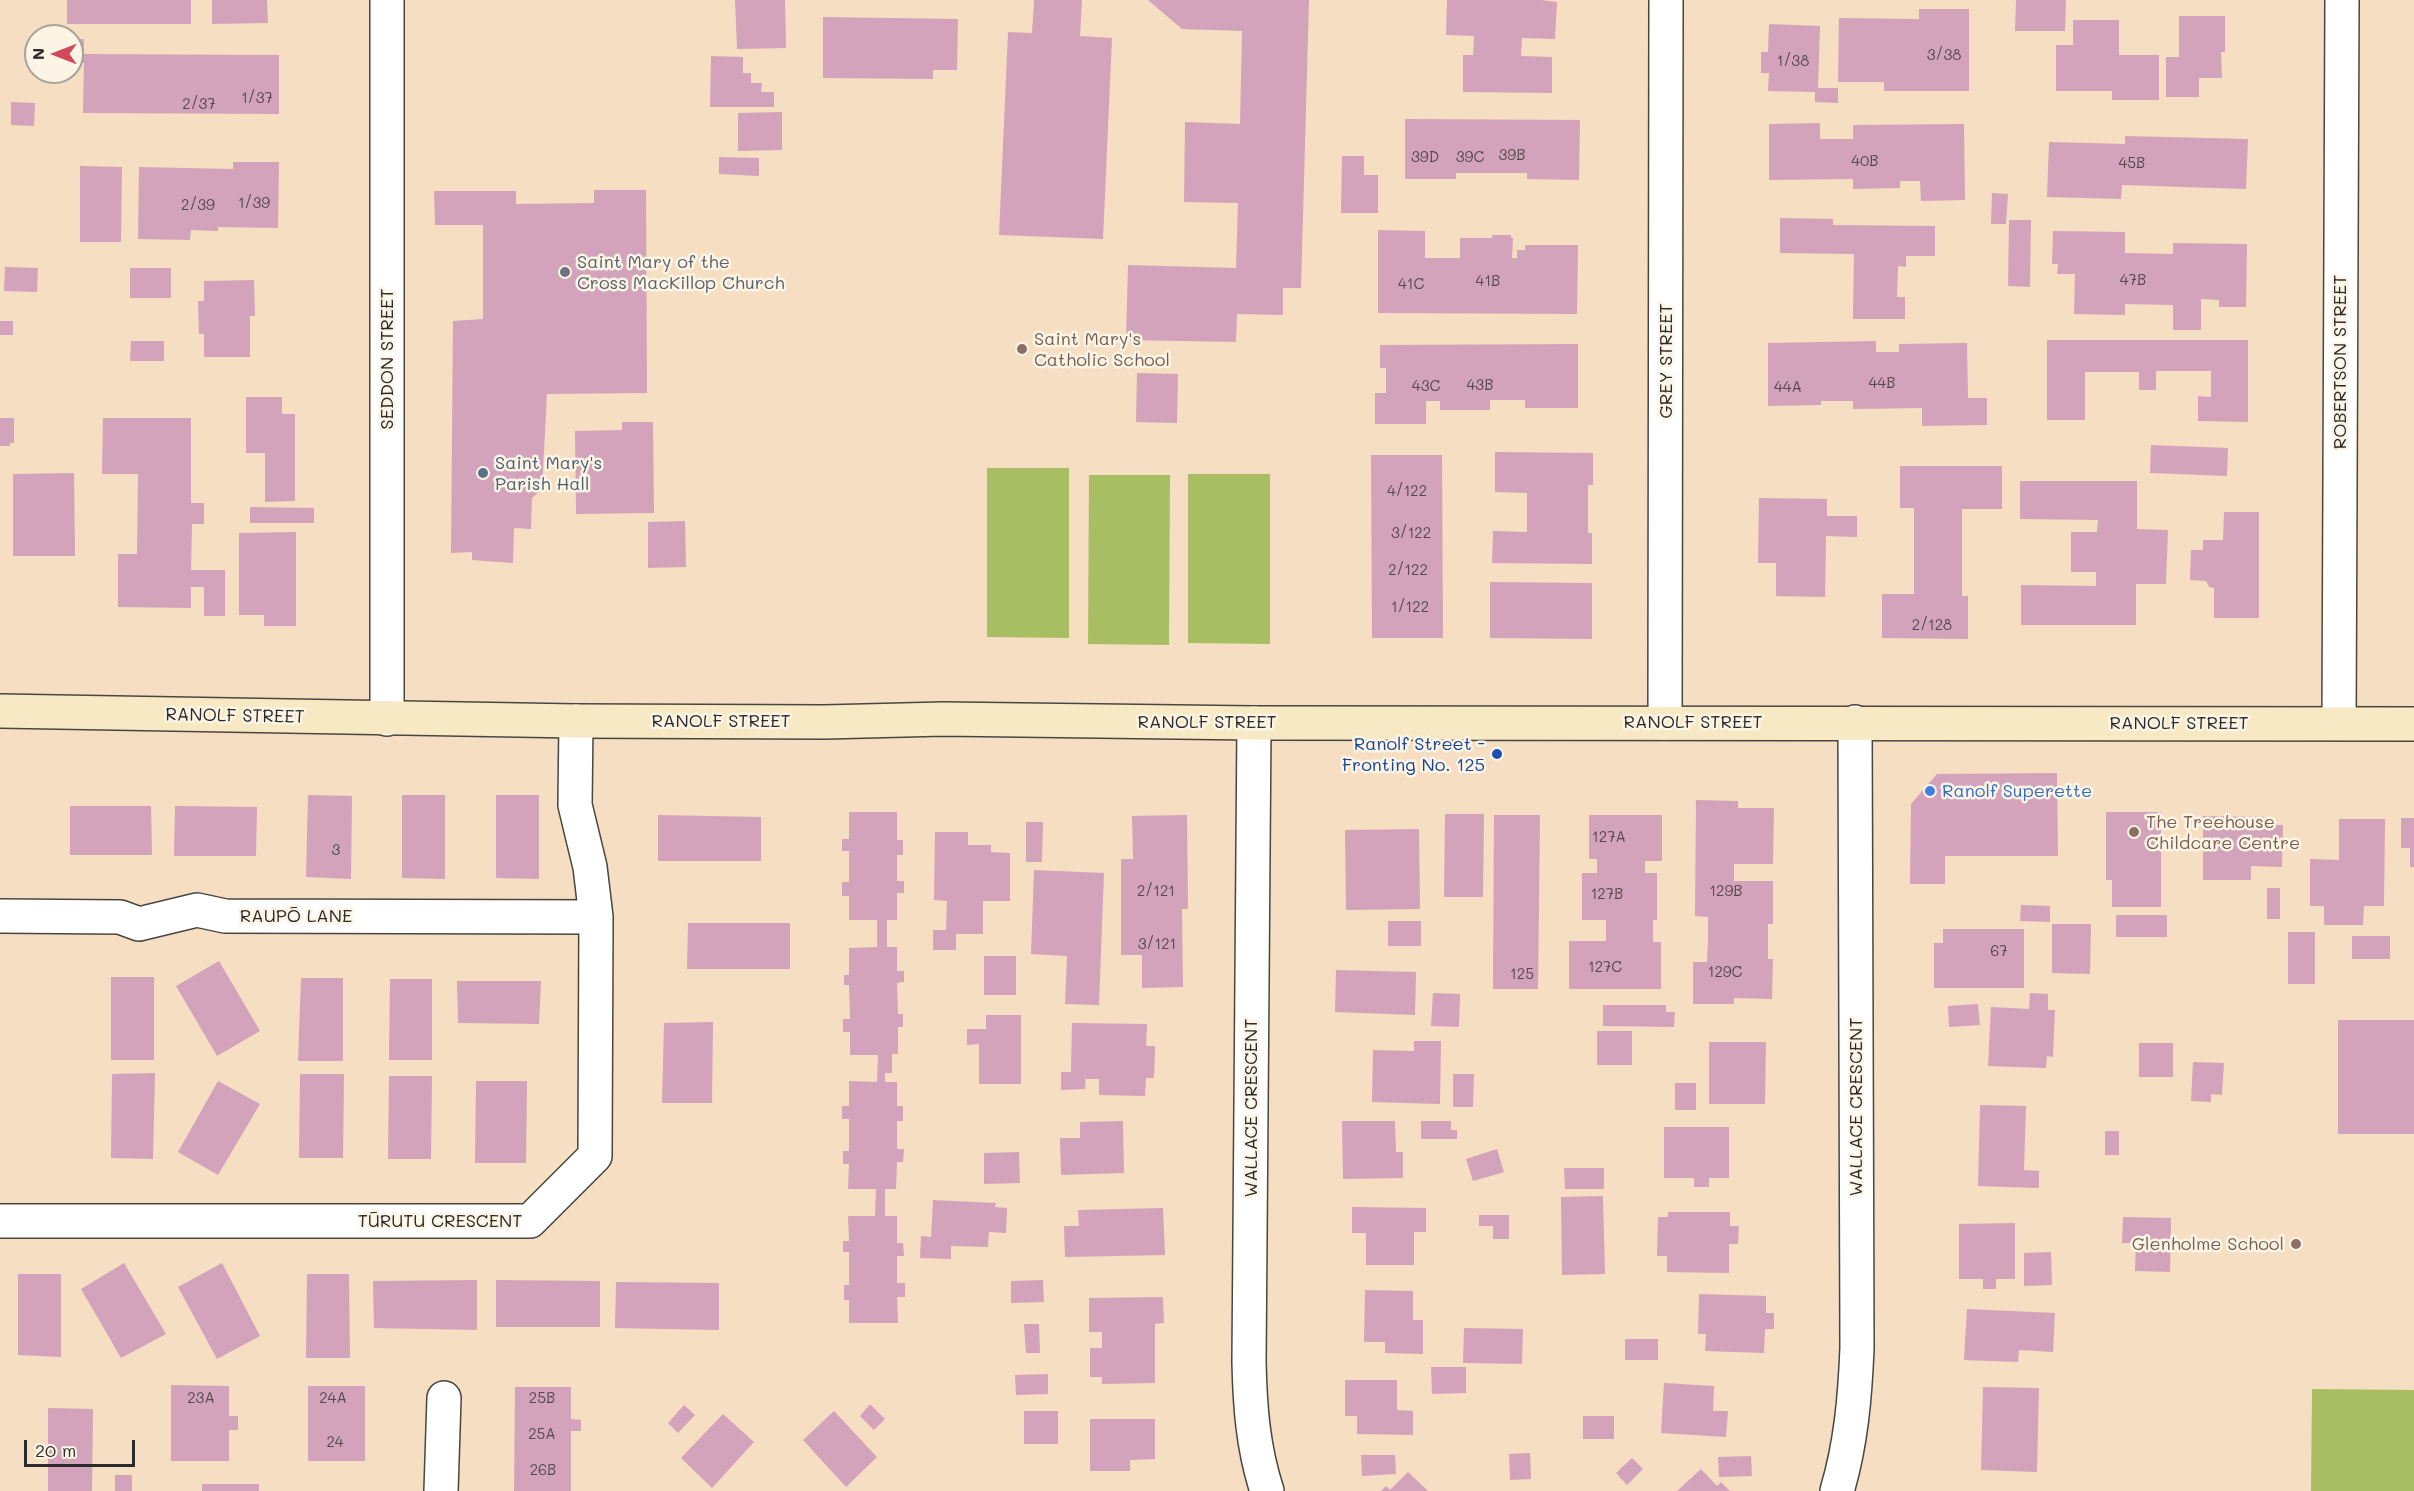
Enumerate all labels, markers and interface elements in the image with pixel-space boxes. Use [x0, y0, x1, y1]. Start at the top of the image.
north arrow [24, 24, 84, 84]
house number: 3/38 [1927, 46, 1961, 64]
text: N [27, 48, 48, 60]
house number: 1/38 [1777, 52, 1809, 70]
house number: 1/37 [241, 89, 273, 107]
house number: 2/37 [182, 95, 216, 113]
house number: 39B [1499, 146, 1525, 164]
house number: 39D [1411, 148, 1439, 166]
house number: 39C [1456, 148, 1484, 166]
house number: 40B [1851, 152, 1879, 170]
house number: 45B [2119, 154, 2145, 172]
house number: 1/39 [238, 194, 270, 212]
house number: 2/39 [181, 196, 215, 214]
place label: Saint Mary of the Cross MacKillop Church [577, 251, 785, 294]
marker: Saint Mary of the Cross MacKillop Church [558, 265, 572, 279]
house number: 47B [2120, 271, 2146, 289]
house number: 41B [1476, 272, 1500, 290]
house number: 41C [1398, 275, 1424, 293]
street label: ROBERTSON STREET [2329, 275, 2351, 449]
street label: SEDDON STREET [376, 289, 398, 429]
street label: GREY STREET [1655, 303, 1677, 419]
place label: Saint Mary's Catholic School [1034, 328, 1170, 370]
marker: Saint Mary's Catholic School [1015, 342, 1029, 356]
house number: 44B [1869, 374, 1895, 392]
house number: 43B [1467, 376, 1493, 394]
house number: 43C [1412, 377, 1440, 395]
house number: 44A [1774, 378, 1802, 396]
place label: Saint Mary's Parish Hall [495, 452, 602, 494]
marker: Saint Mary's Parish Hall [476, 466, 490, 480]
house number: 4/122 [1387, 482, 1427, 500]
house number: 3/122 [1391, 524, 1431, 542]
house number: 2/122 [1388, 561, 1428, 579]
house number: 1/122 [1391, 598, 1429, 616]
house number: 2/128 [1912, 616, 1952, 634]
street label: RANOLF STREET [165, 704, 305, 728]
street label: RANOLF STREET [651, 710, 791, 732]
street label: RANOLF STREET [1137, 711, 1277, 733]
street label: RANOLF STREET [1623, 711, 1763, 733]
street label: RANOLF STREET [2109, 712, 2249, 734]
place label: Ranolf Street - Fronting No. 125 [1342, 733, 1485, 776]
marker: Ranolf Street - Fronting No. 125 [1490, 747, 1504, 761]
place label: Ranolf Superette [1942, 780, 2092, 802]
marker: Ranolf Superette [1923, 784, 1937, 798]
place label: The Treehouse Childcare Centre [2146, 811, 2300, 854]
marker: The Treehouse Childcare Centre [2127, 825, 2141, 839]
house number: 127A [1592, 828, 1626, 846]
house number: 3 [332, 841, 340, 859]
house number: 2/121 [1137, 882, 1175, 900]
house number: 129B [1709, 882, 1743, 900]
house number: 127B [1591, 885, 1623, 903]
street label: RAUPŌ LANE [240, 905, 352, 927]
house number: 3/121 [1138, 935, 1176, 953]
house number: 67 [1990, 942, 2008, 960]
house number: 127C [1588, 958, 1622, 976]
house number: 129C [1708, 963, 1742, 981]
house number: 125 [1510, 965, 1534, 983]
street label: WALLACE CRESCENT [1845, 1018, 1867, 1196]
street label: WALLACE CRESCENT [1240, 1019, 1262, 1197]
street label: TŪRUTU CRESCENT [358, 1210, 522, 1232]
place label: Glenholme School [2132, 1233, 2284, 1255]
marker: Glenholme School [2289, 1237, 2303, 1251]
house number: 23A [187, 1389, 215, 1407]
house number: 24A [319, 1389, 347, 1407]
house number: 25B [529, 1389, 555, 1407]
house number: 25A [528, 1425, 556, 1443]
scale bar [27, 1428, 138, 1466]
house number: 24 [326, 1433, 344, 1451]
text: 20 m [35, 1438, 76, 1462]
house number: 26B [530, 1461, 556, 1479]

